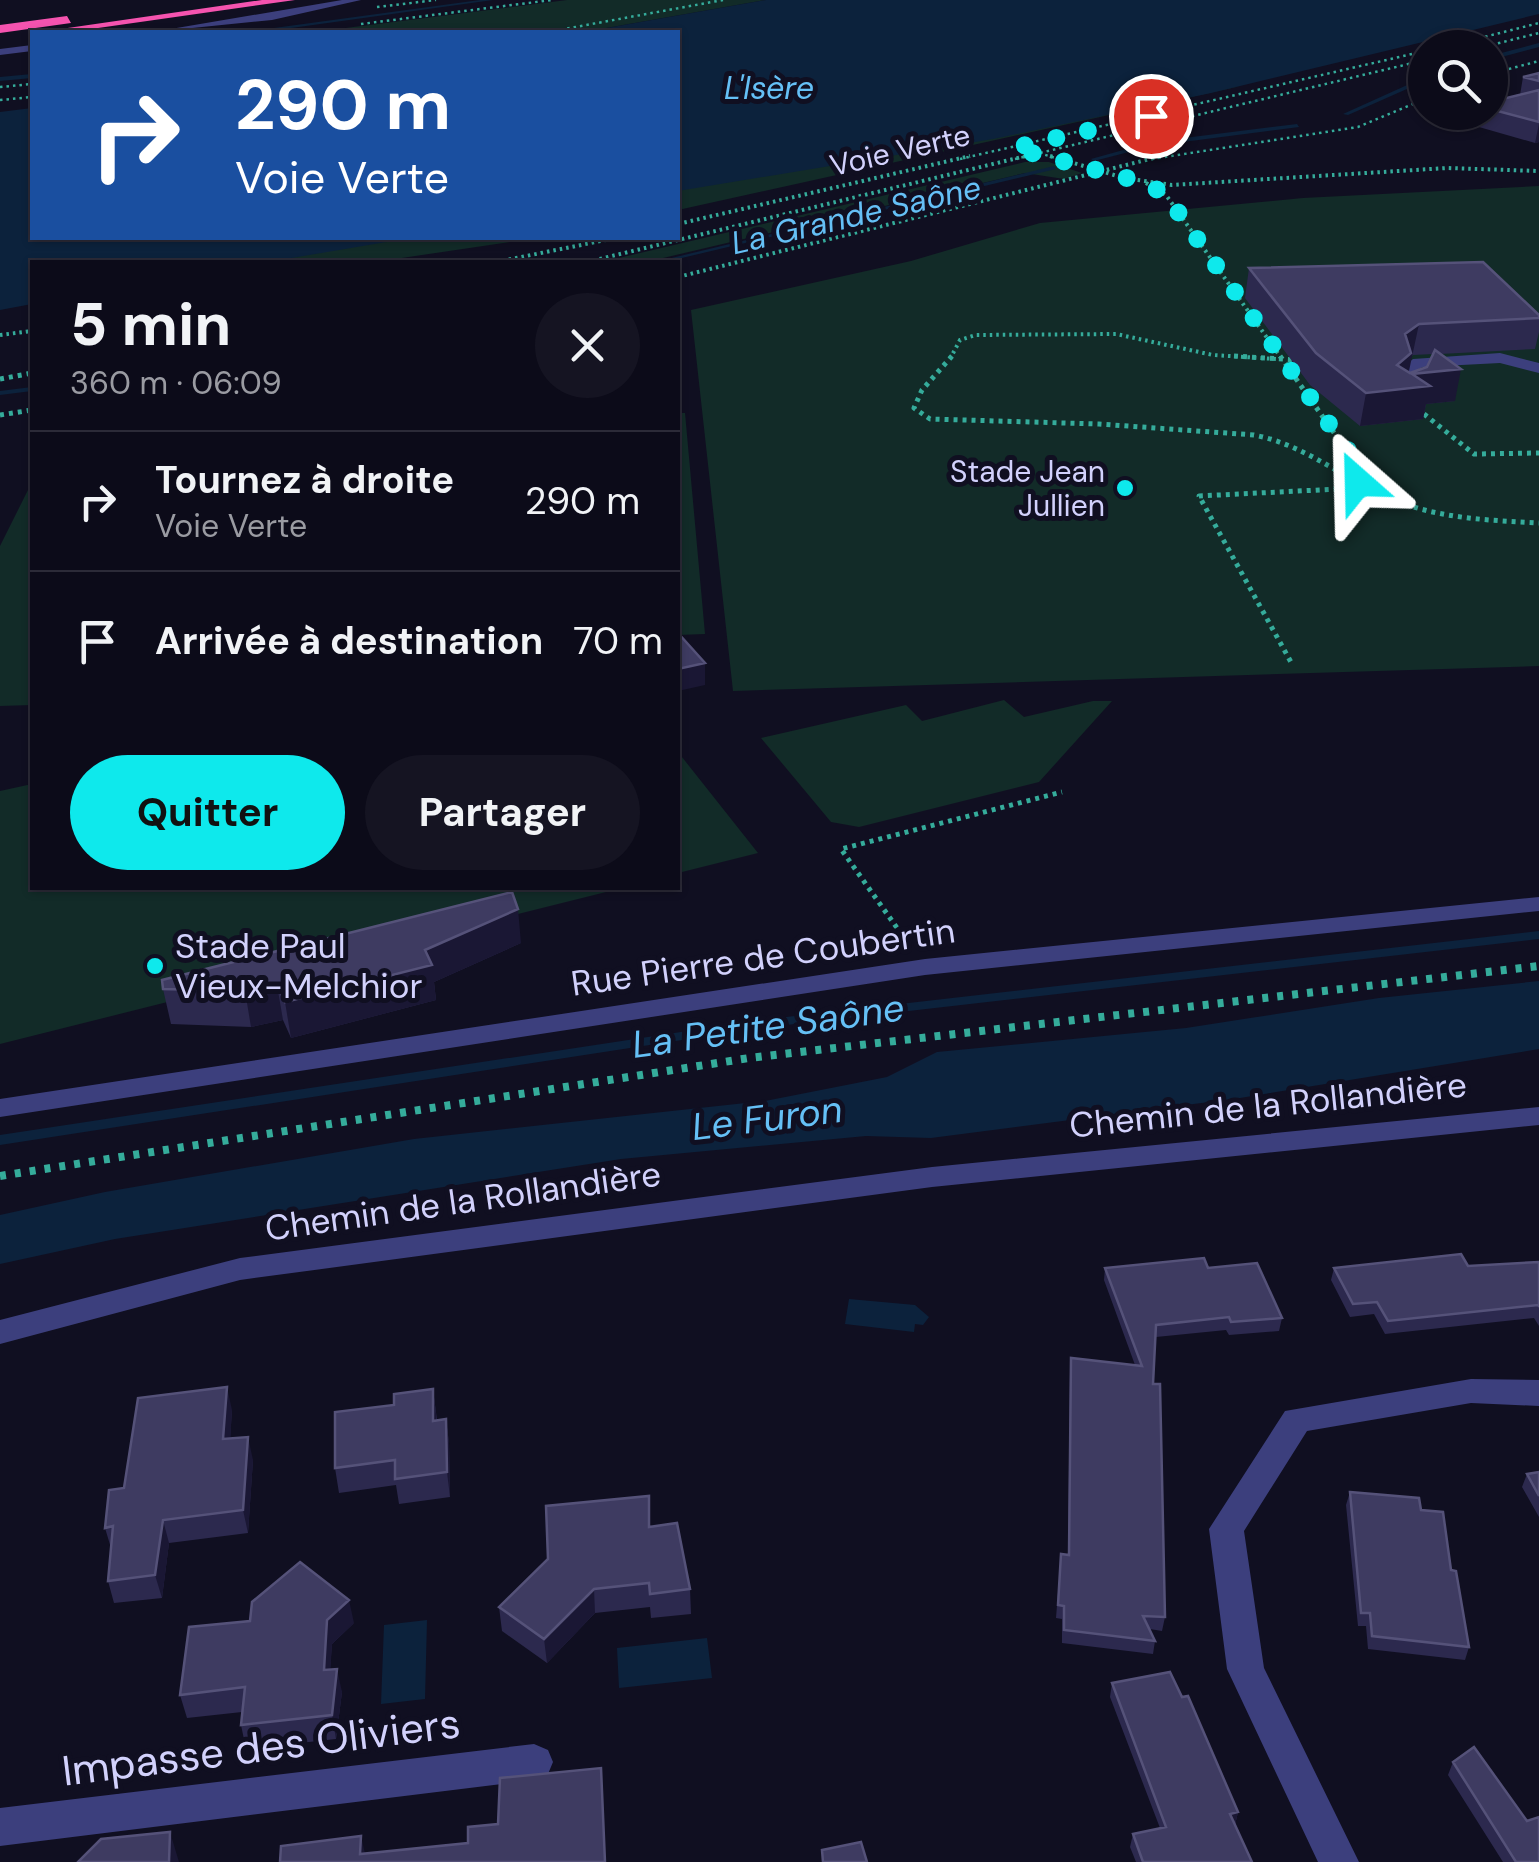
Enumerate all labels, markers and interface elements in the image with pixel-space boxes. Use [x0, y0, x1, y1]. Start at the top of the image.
map controls [1408, 30, 1508, 130]
button: search [1408, 30, 1508, 130]
text: 290 m [235, 60, 451, 151]
water label: L'Isère [724, 67, 814, 109]
icon: right [70, 70, 200, 200]
pin [1109, 74, 1194, 159]
icon: arrive [1124, 89, 1179, 144]
street label: Voie Verte [826, 115, 974, 185]
text: Voie Verte [235, 148, 449, 207]
water label: La Grande Saône [727, 166, 985, 264]
text: 5 min [70, 285, 231, 364]
button: close [535, 293, 640, 398]
text: 360 m · 06:09 [70, 362, 282, 404]
position arrow [1306, 430, 1410, 534]
place label: Stade Jean Jullien [950, 452, 1105, 525]
text: Tournez à droite [155, 455, 454, 505]
icon: right [70, 474, 125, 529]
text: 290 m [525, 476, 640, 526]
marker: Stade Jean Jullien [1114, 477, 1136, 499]
text: Voie Verte [155, 505, 307, 547]
icon: arrive [70, 614, 125, 669]
text: Arrivée à destination [155, 616, 543, 666]
text: 70 m [573, 616, 663, 666]
button: Quitter [70, 755, 345, 870]
button: Partager [365, 755, 640, 870]
street label: Rue Pierre de Coubertin [568, 907, 958, 1007]
place label: Stade Paul Vieux-Melchior [175, 923, 422, 1009]
marker: Stade Paul Vieux-Melchior [144, 955, 166, 977]
water label: La Petite Saône [629, 982, 907, 1070]
street label: Chemin de la Rollandière [1067, 1061, 1469, 1149]
water label: Le Furon [689, 1084, 845, 1152]
street label: Chemin de la Rollandière [262, 1150, 664, 1252]
street label: Impasse des Oliviers [59, 1695, 463, 1799]

